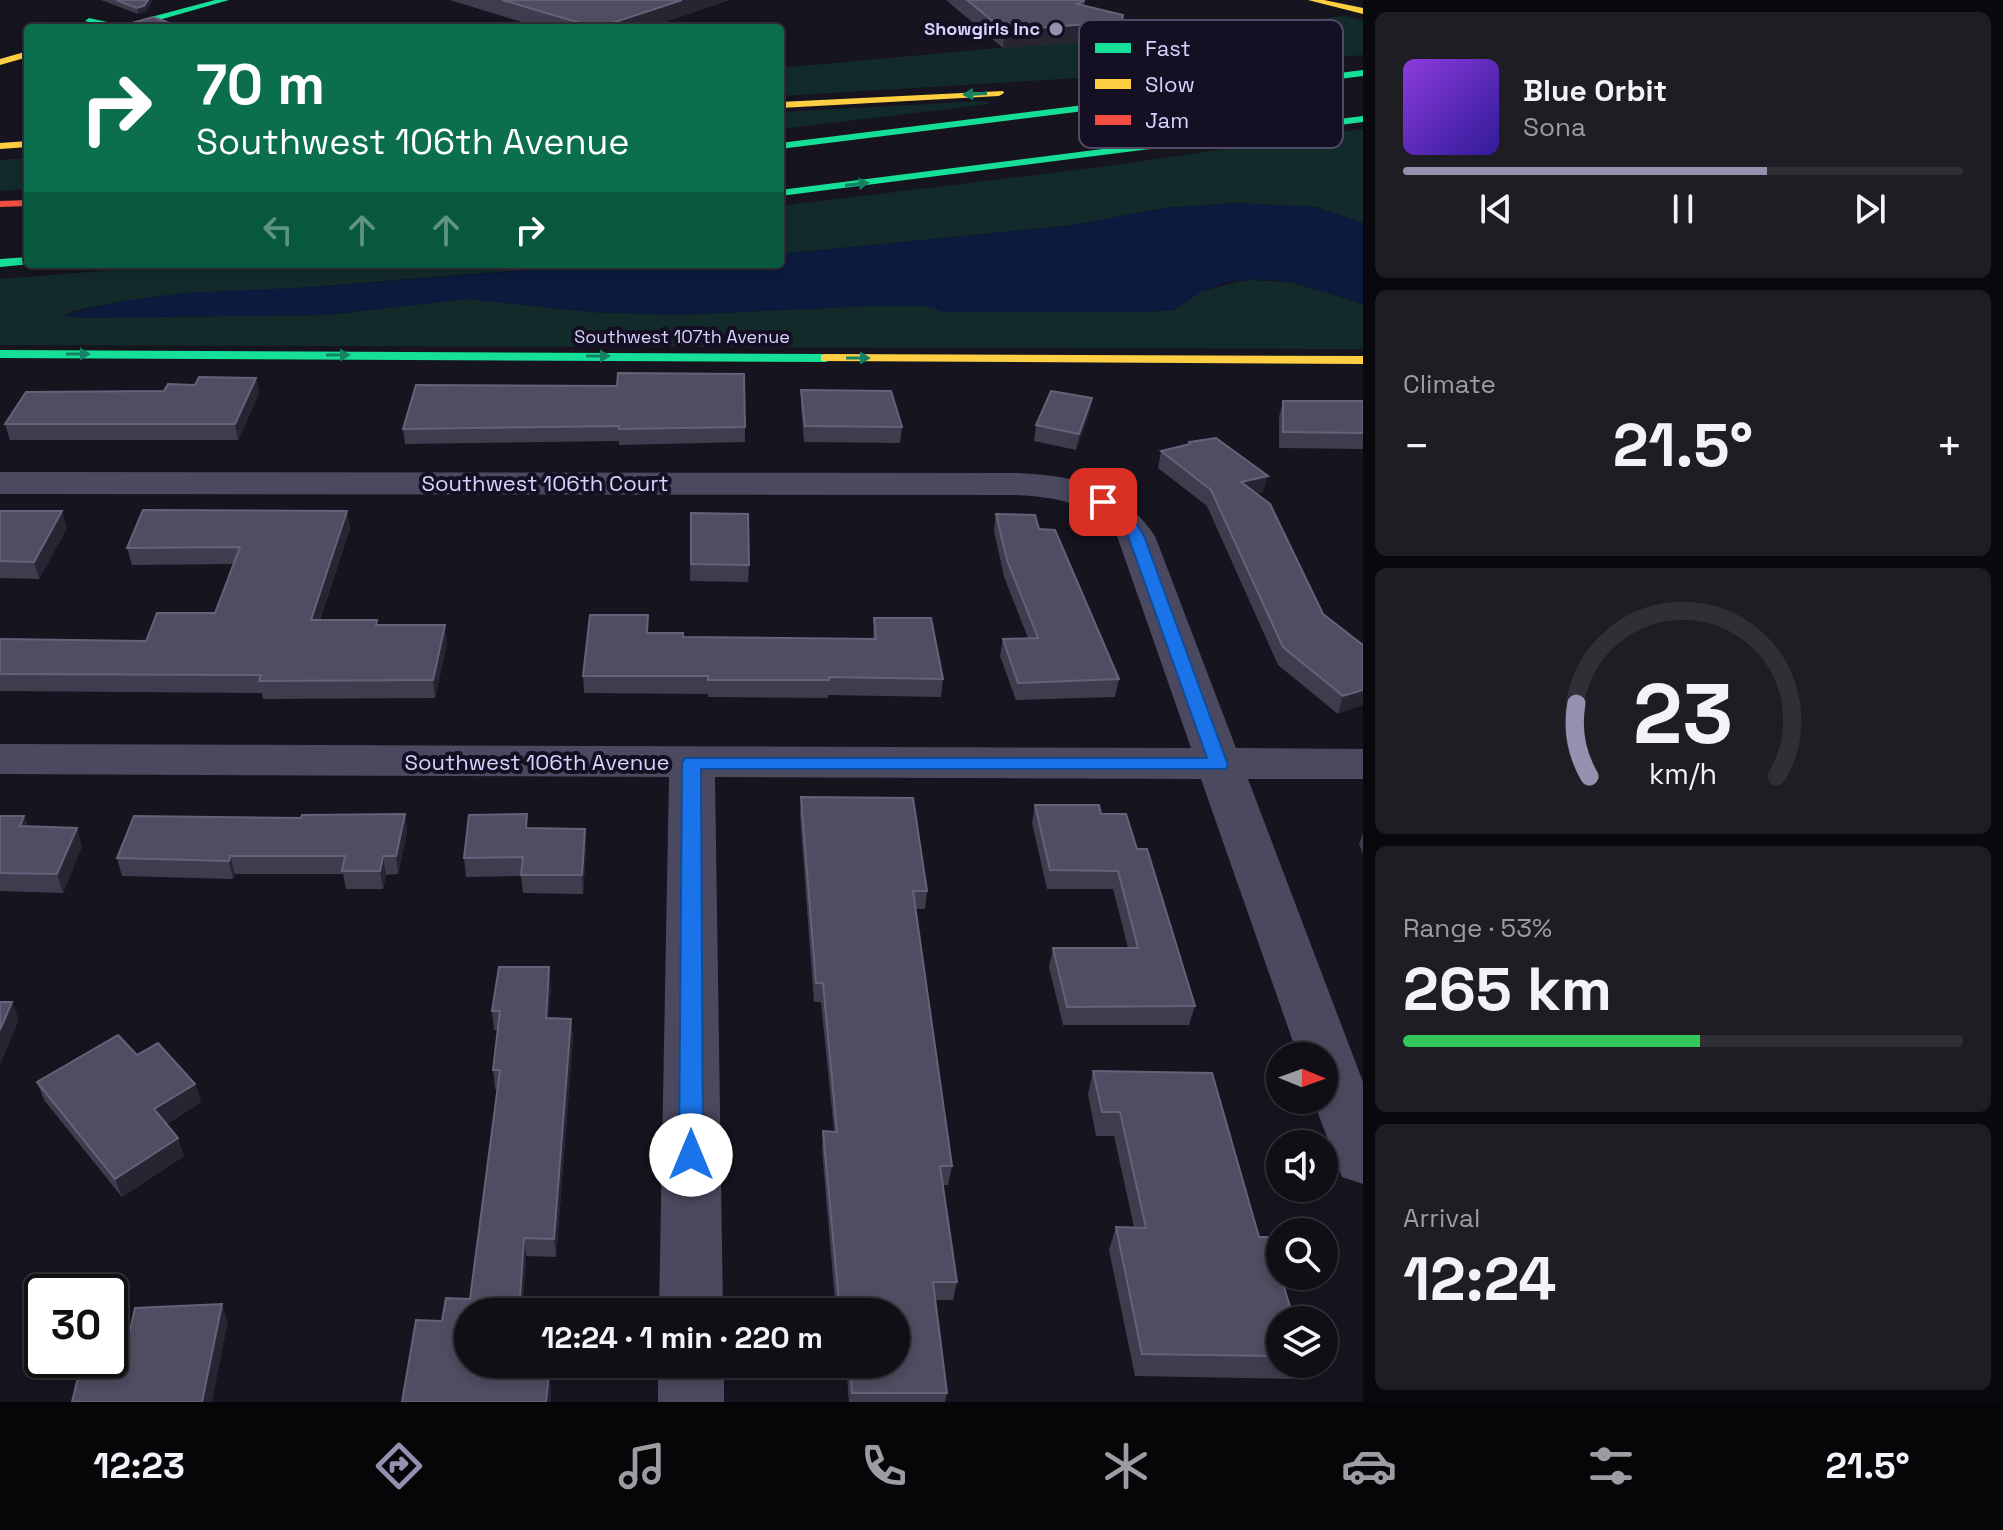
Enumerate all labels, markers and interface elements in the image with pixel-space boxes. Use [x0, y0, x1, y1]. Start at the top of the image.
place label: Showgirls Inc [924, 17, 1040, 40]
marker: Showgirls Inc [1047, 20, 1065, 38]
legend [1079, 20, 1343, 148]
text: Fast [1145, 34, 1191, 62]
text: 70 m [196, 49, 325, 120]
icon: right [64, 56, 168, 160]
text: Slow [1145, 70, 1195, 98]
text: Blue Orbit [1523, 71, 1667, 110]
one-way arrow [962, 88, 987, 101]
text: Jam [1145, 106, 1189, 134]
text: Sona [1523, 110, 1586, 144]
text: Southwest 106th Avenue [196, 119, 630, 165]
one-way arrow [845, 177, 870, 190]
icon: previous [1474, 187, 1518, 231]
icon: pause [1661, 187, 1705, 231]
icon: next [1848, 187, 1892, 231]
icon: left [256, 208, 300, 252]
icon: ahead [340, 208, 384, 252]
icon: ahead [424, 208, 468, 252]
icon: right [508, 208, 552, 252]
street label: Southwest 107th Avenue [574, 325, 790, 348]
one-way arrow [66, 348, 91, 360]
one-way arrow [326, 349, 351, 361]
one-way arrow [586, 350, 611, 362]
one-way arrow [846, 351, 871, 364]
text: Climate [1403, 367, 1496, 401]
text: 21.5° [1613, 407, 1753, 484]
text: − [1403, 418, 1430, 474]
text: + [1936, 418, 1963, 474]
pin [1069, 468, 1137, 536]
street label: Southwest 106th Court [421, 469, 669, 497]
icon: arrive [1081, 480, 1125, 524]
text: 23 [1633, 661, 1733, 767]
street label: Southwest 106th Avenue [404, 748, 670, 776]
text: km/h [1649, 756, 1717, 792]
text: Range · 53% [1403, 911, 1552, 945]
text: 265 km [1403, 951, 1612, 1028]
north arrow [1266, 1042, 1338, 1114]
map controls [1266, 1042, 1338, 1378]
position arrow [649, 1113, 733, 1197]
button: sound [1266, 1130, 1338, 1202]
text: Arrival [1403, 1201, 1480, 1235]
button: search [1266, 1218, 1338, 1290]
text: 12:24 [1403, 1241, 1556, 1318]
speed limit sign: 30 [24, 1274, 128, 1378]
button: layers [1266, 1306, 1338, 1378]
text: 12:24 · 1 min · 220 m [541, 1318, 823, 1357]
icon: directions [371, 1438, 427, 1494]
icon: music [614, 1438, 670, 1494]
icon: phone [856, 1438, 912, 1494]
icon: climate [1098, 1438, 1154, 1494]
icon: car [1341, 1438, 1397, 1494]
icon: filters [1583, 1438, 1639, 1494]
text: 12:23 [93, 1443, 185, 1489]
text: 21.5° [1826, 1443, 1910, 1489]

